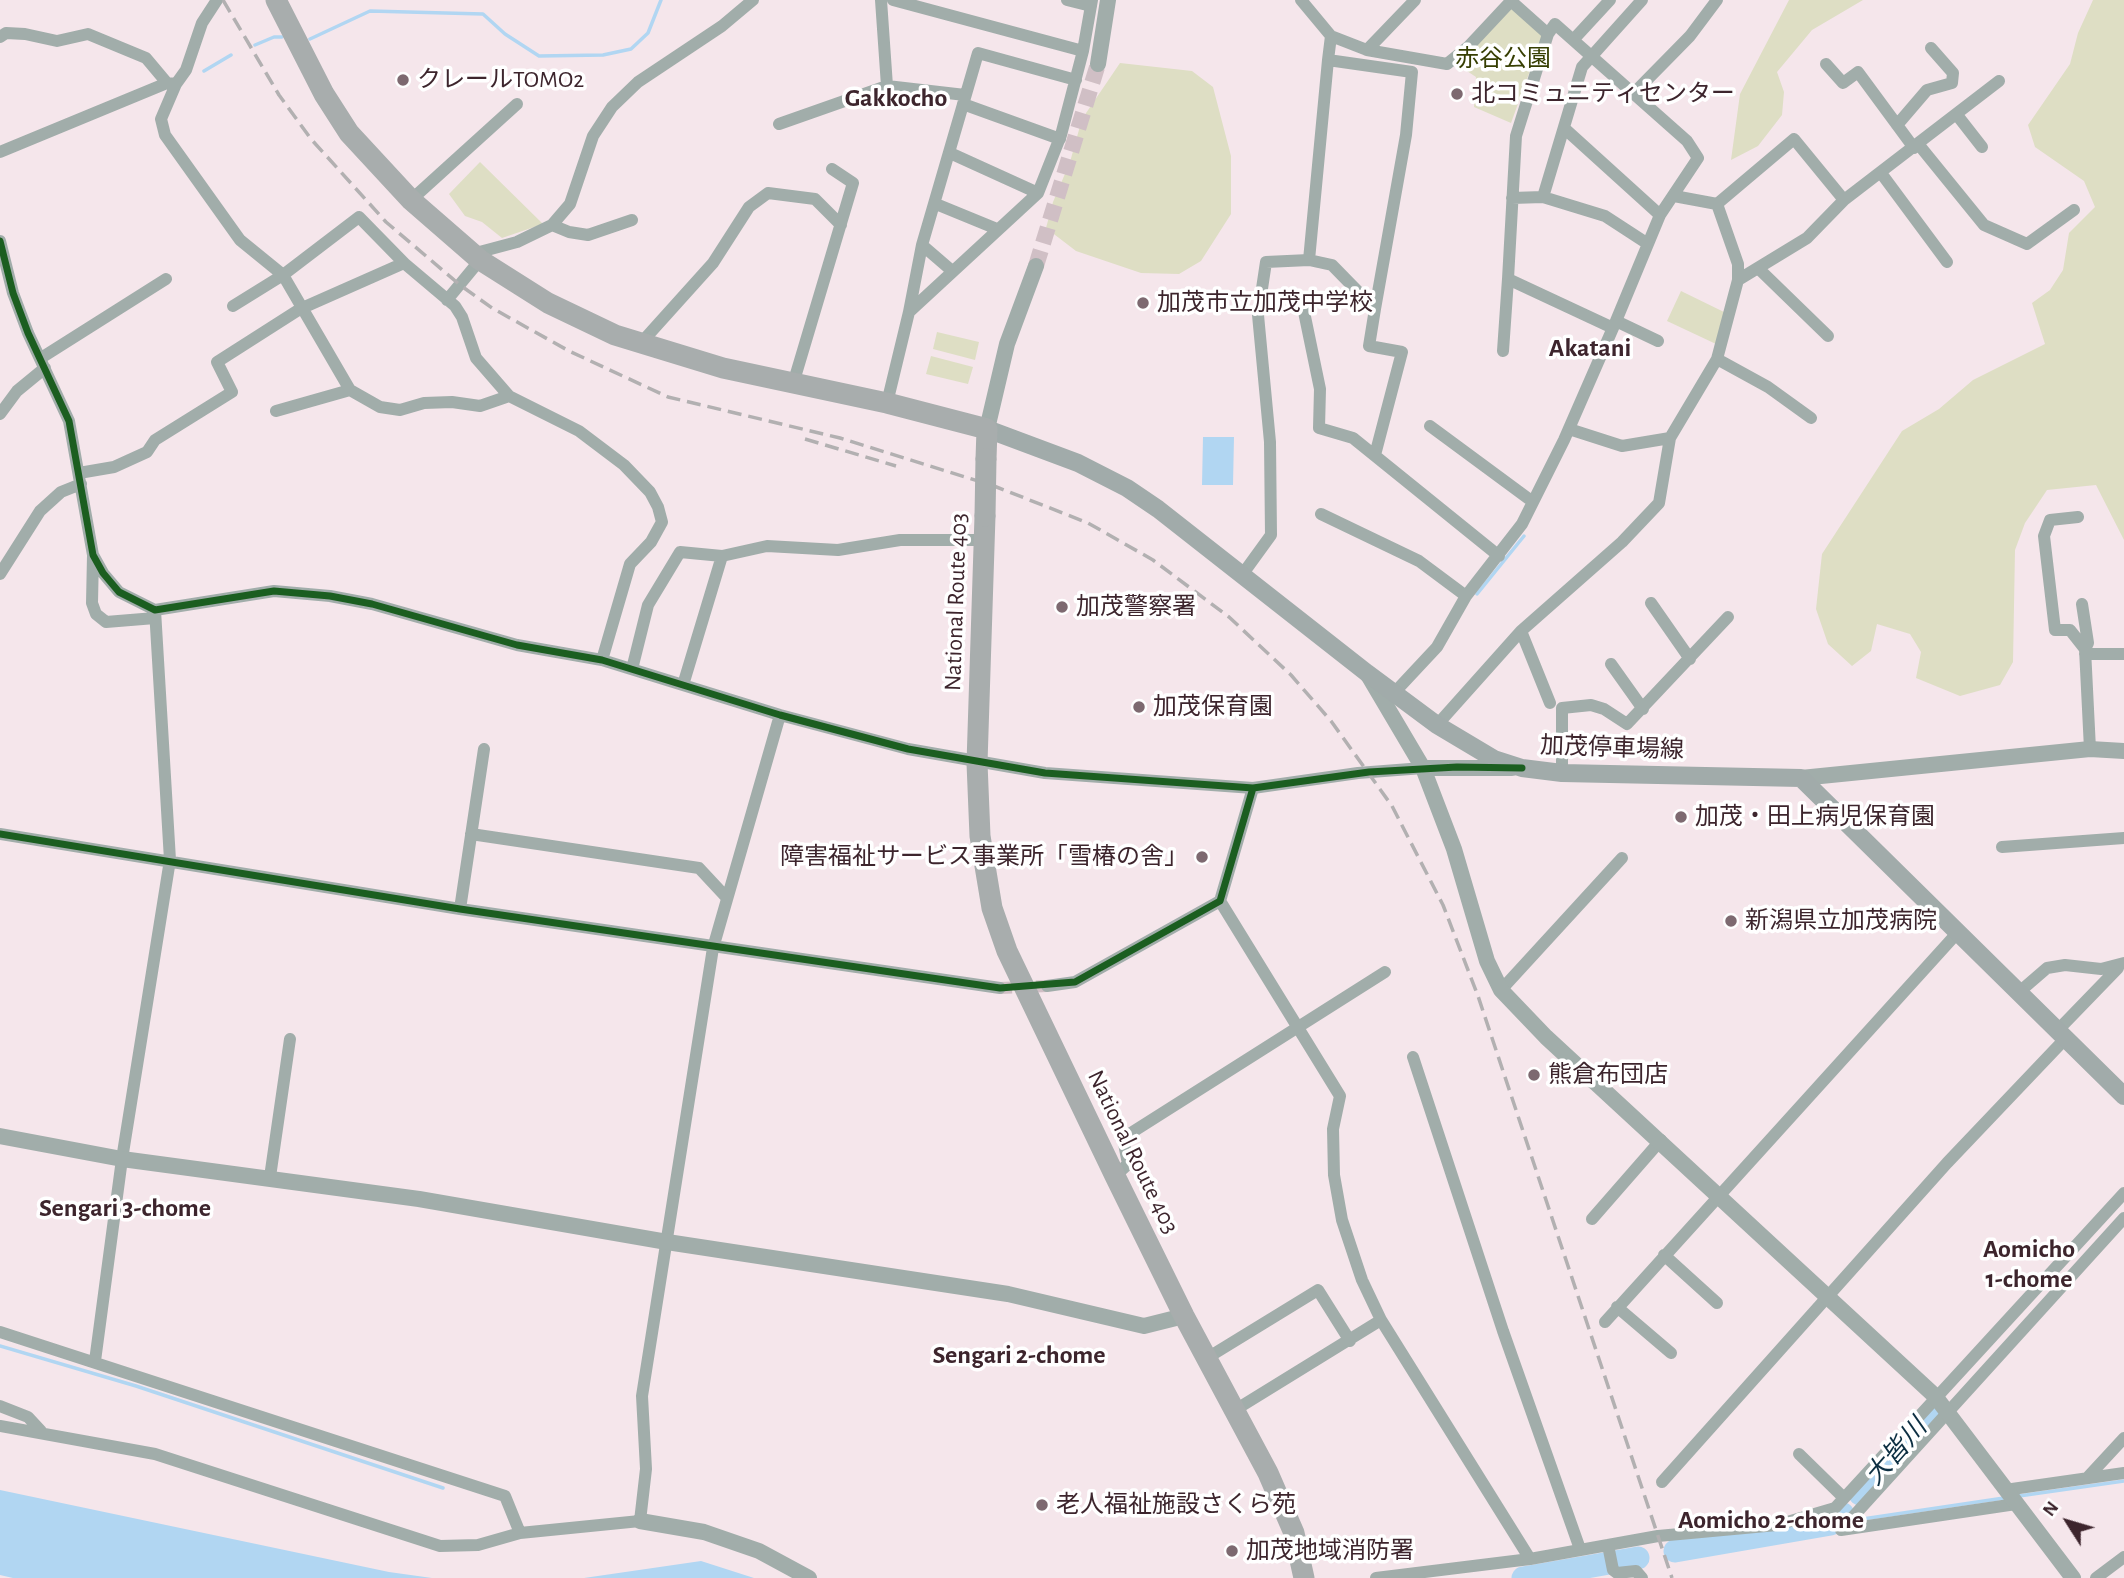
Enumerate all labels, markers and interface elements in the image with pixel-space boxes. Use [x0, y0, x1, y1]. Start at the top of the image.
park label: 赤谷公園 [1455, 45, 1551, 73]
place label: クレールTOMO2 [417, 66, 584, 94]
marker: クレールTOMO2 [395, 72, 411, 88]
place label: 北コミュニティセンター [1471, 80, 1735, 108]
district label: Gakkocho [845, 82, 947, 114]
marker: 北コミュニティセンター [1449, 86, 1465, 102]
place label: 加茂市立加茂中学校 [1157, 289, 1373, 317]
marker: 加茂市立加茂中学校 [1135, 295, 1151, 311]
district label: Akatani [1549, 332, 1631, 364]
street label: National Route 403 [938, 512, 974, 692]
place label: 加茂警察署 [1076, 593, 1196, 621]
marker: 加茂警察署 [1054, 599, 1070, 615]
place label: 加茂保育園 [1153, 693, 1273, 721]
marker: 加茂保育園 [1131, 699, 1147, 715]
street label: 加茂停車場線 [1540, 731, 1684, 765]
place label: 加茂・田上病児保育園 [1695, 803, 1935, 831]
marker: 加茂・田上病児保育園 [1673, 809, 1689, 825]
place label: 障害福祉サービス事業所「雪椿の舎」 [780, 843, 1188, 871]
marker: 障害福祉サービス事業所「雪椿の舎」 [1194, 849, 1210, 865]
place label: 新潟県立加茂病院 [1745, 907, 1937, 935]
marker: 新潟県立加茂病院 [1723, 913, 1739, 929]
place label: 熊倉布団店 [1548, 1061, 1668, 1089]
street label: National Route 403 [1081, 1066, 1185, 1238]
marker: 熊倉布団店 [1526, 1067, 1542, 1083]
district label: Sengari 3-chome [39, 1192, 211, 1224]
district label: Aomicho 1-chome [1983, 1233, 2075, 1294]
district label: Sengari 2-chome [932, 1339, 1106, 1371]
water label: 大皆川 [1859, 1412, 1933, 1492]
north arrow [2033, 1487, 2103, 1557]
place label: 老人福祉施設さくら苑 [1056, 1491, 1296, 1519]
marker: 老人福祉施設さくら苑 [1034, 1497, 1050, 1513]
text: N [2039, 1498, 2062, 1520]
district label: Aomicho 2-chome [1678, 1504, 1864, 1536]
place label: 加茂地域消防署 [1246, 1537, 1414, 1565]
marker: 加茂地域消防署 [1224, 1543, 1240, 1559]

